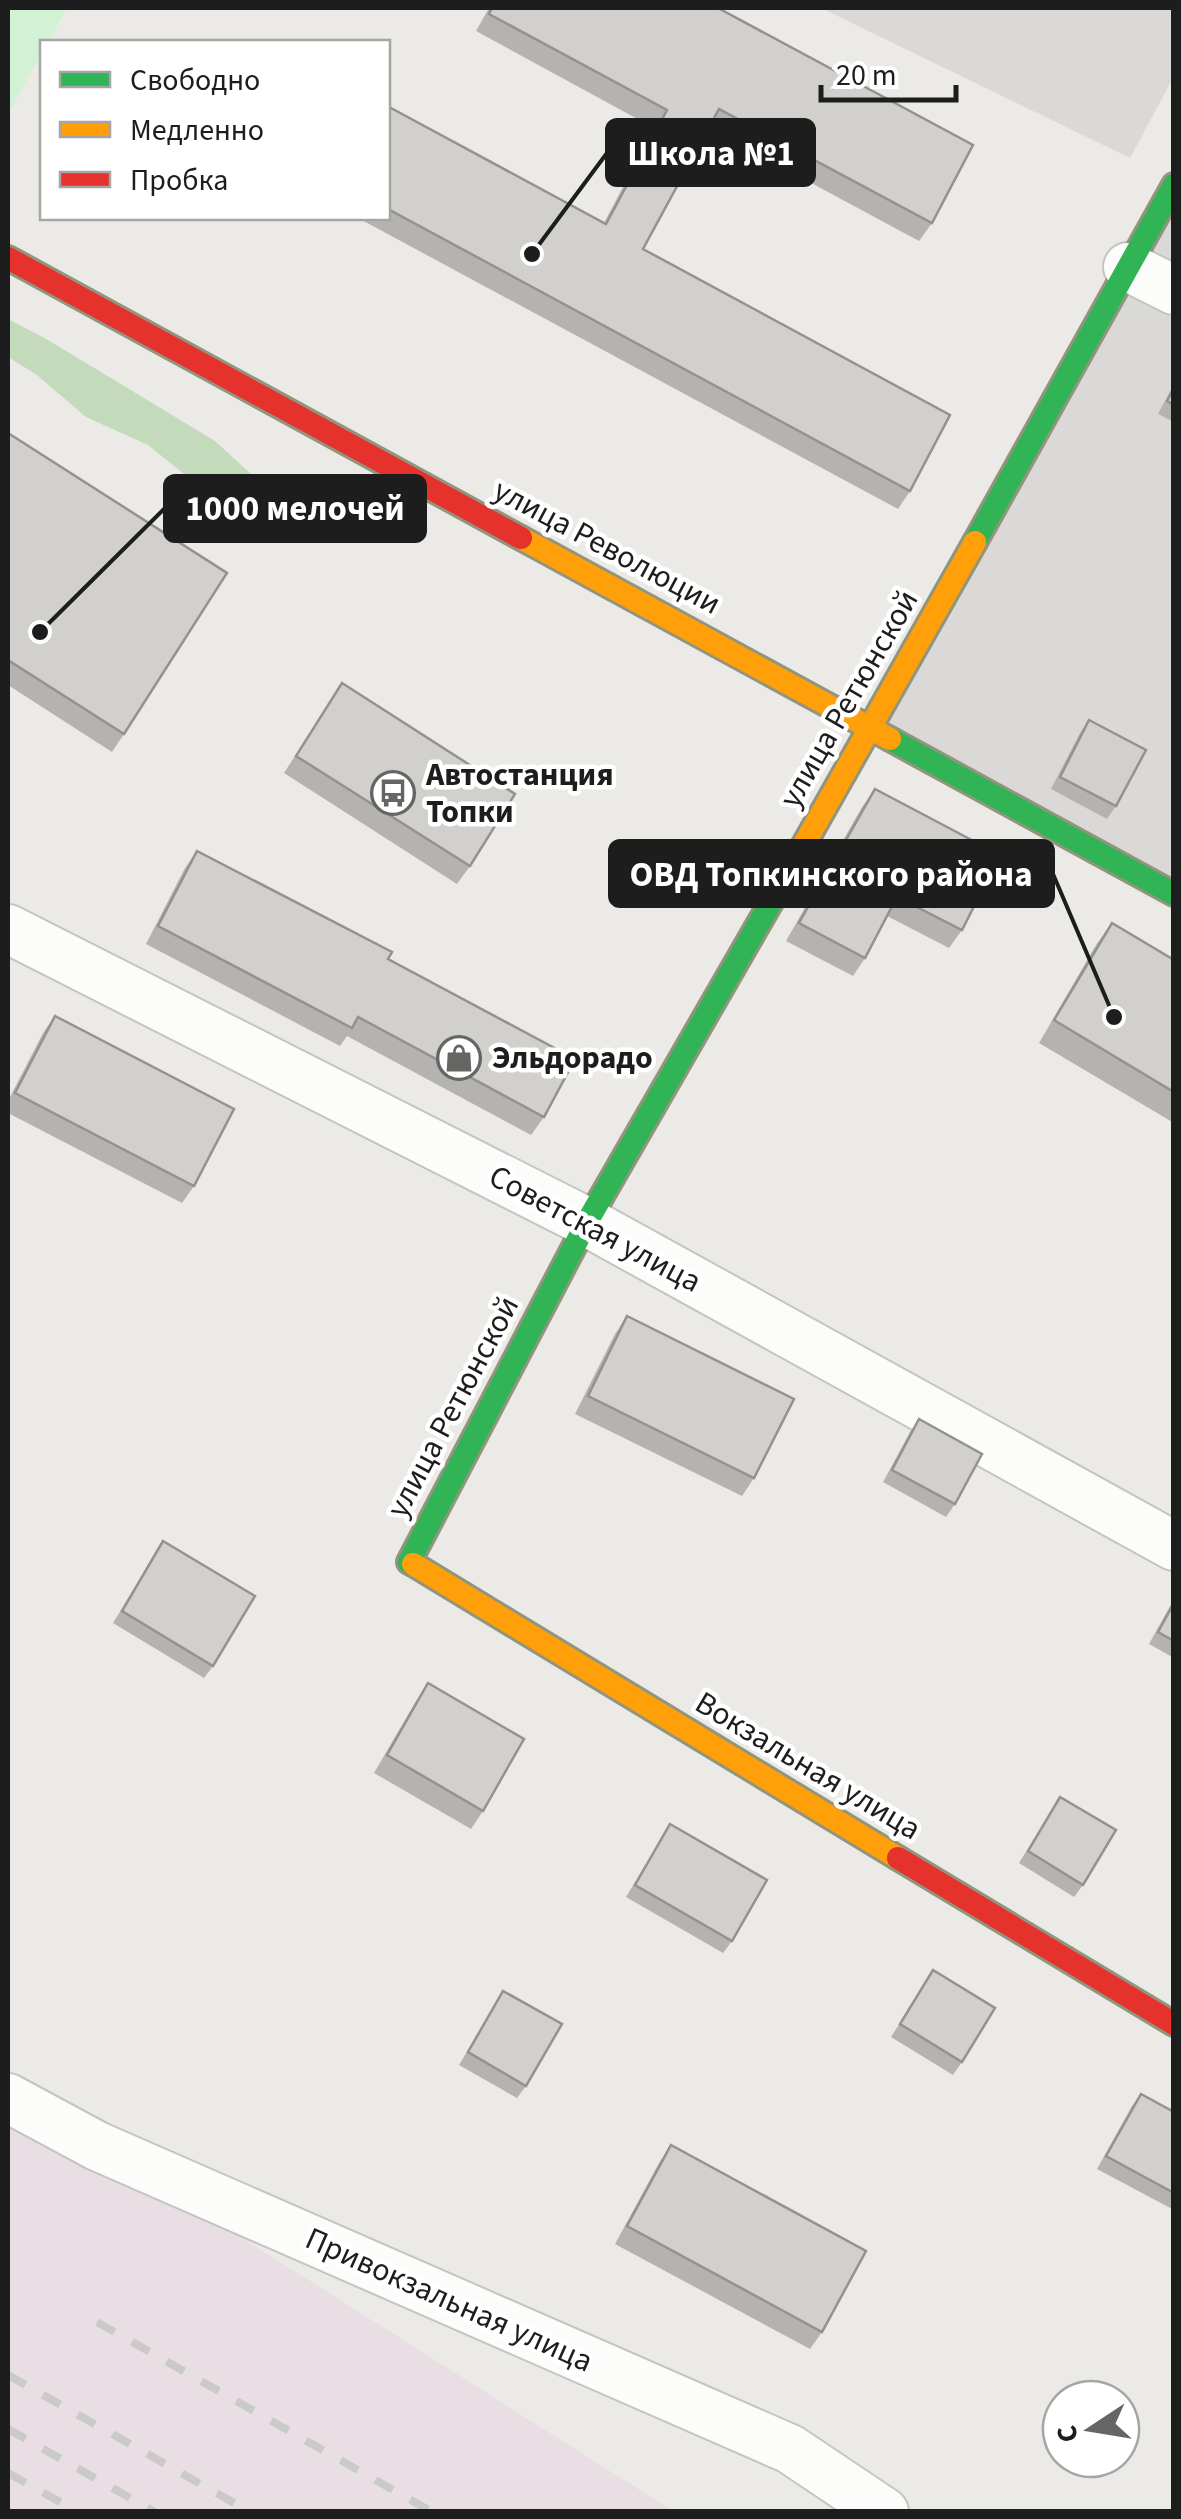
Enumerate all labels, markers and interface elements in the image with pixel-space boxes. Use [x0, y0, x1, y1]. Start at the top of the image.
legend [40, 40, 390, 220]
scale bar [821, 40, 956, 102]
text: 20 m [836, 54, 897, 97]
text: Свободно [130, 59, 260, 102]
text: Медленно [130, 109, 264, 152]
callout: Школа №1 [607, 120, 814, 185]
text: Школа №1 [627, 129, 795, 179]
text: Пробка [130, 159, 228, 202]
street label: улица Революции [485, 468, 729, 626]
callout: 1000 мелочей [165, 476, 425, 541]
text: 1000 мелочей [185, 484, 405, 534]
street label: улица Ретюнской [768, 581, 930, 817]
place label: Автостанция Топки [425, 752, 614, 835]
bus stop icon: Автостанция Топки [370, 770, 416, 816]
callout: ОВД Топкинского района [610, 841, 1053, 906]
text: ОВД Топкинского района [629, 850, 1033, 900]
shop icon: Эльдорадо [436, 1035, 482, 1081]
place label: Эльдорадо [492, 1035, 653, 1081]
street label: Советская улица [481, 1154, 709, 1304]
street label: улица Ретюнской [375, 1288, 531, 1526]
street label: Вокзальная улица [686, 1680, 930, 1852]
street label: Привокзальная улица [298, 2216, 600, 2384]
north arrow [1041, 2379, 1141, 2479]
text: С [1046, 2422, 1089, 2446]

